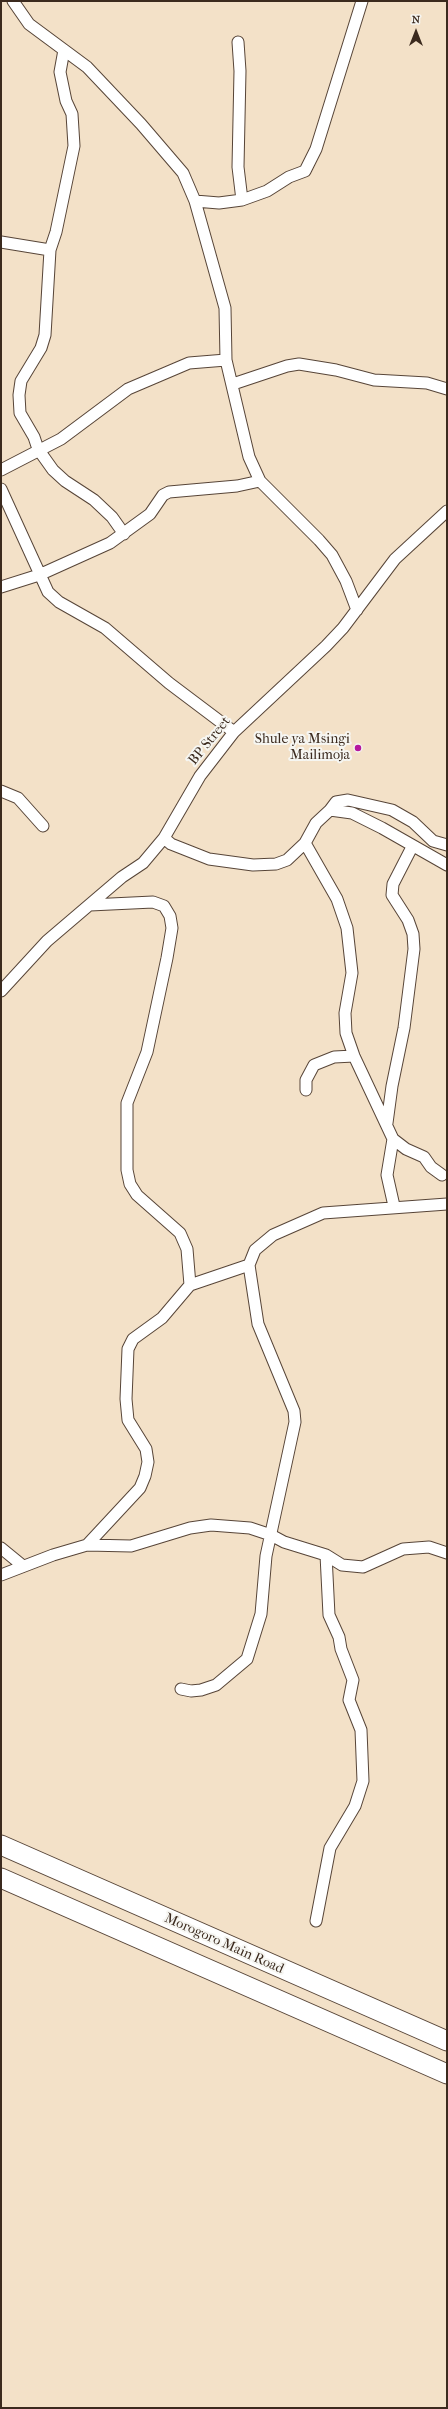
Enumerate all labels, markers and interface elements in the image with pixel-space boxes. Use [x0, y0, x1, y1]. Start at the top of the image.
north arrow [396, 12, 436, 52]
text: N [412, 13, 420, 26]
street label: BP Street [185, 713, 235, 769]
place label: Shule ya Msingi Mailimoja [255, 732, 350, 764]
marker: Shule ya Msingi Mailimoja [353, 743, 363, 753]
street label: Morogoro Main Road [162, 1910, 286, 1978]

